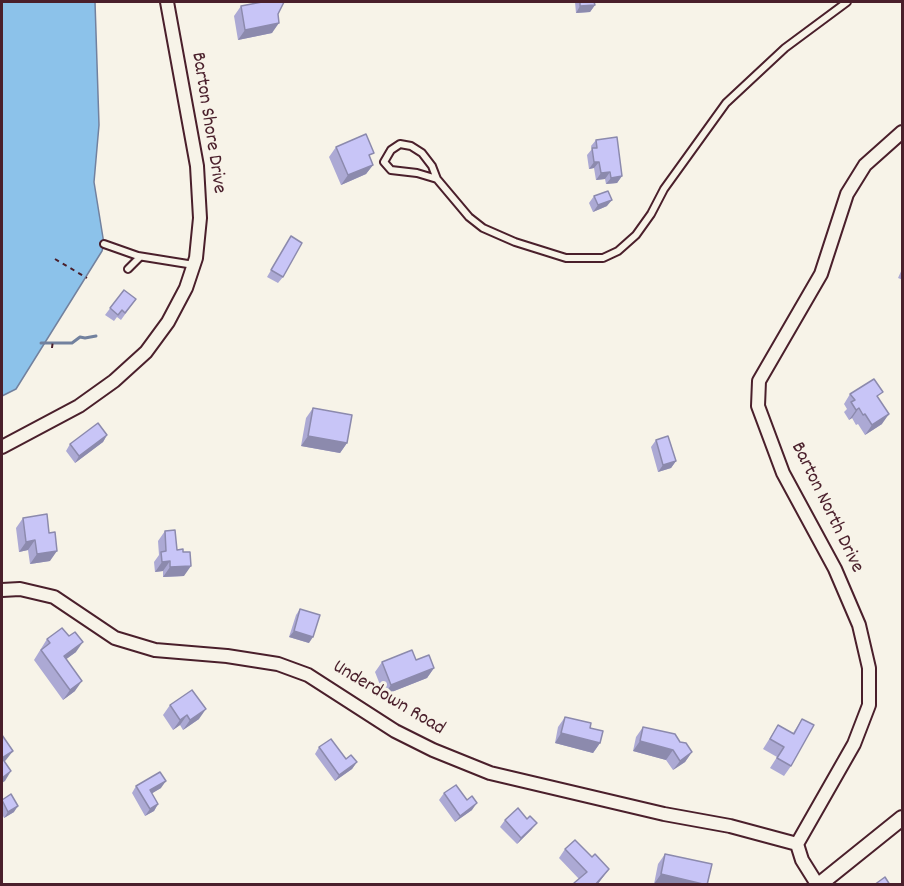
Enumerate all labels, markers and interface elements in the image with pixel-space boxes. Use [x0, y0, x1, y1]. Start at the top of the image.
street label: Barton Shore Drive [184, 51, 230, 195]
street label: Barton North Drive [784, 439, 868, 577]
street label: Underdown Road [327, 656, 449, 742]

